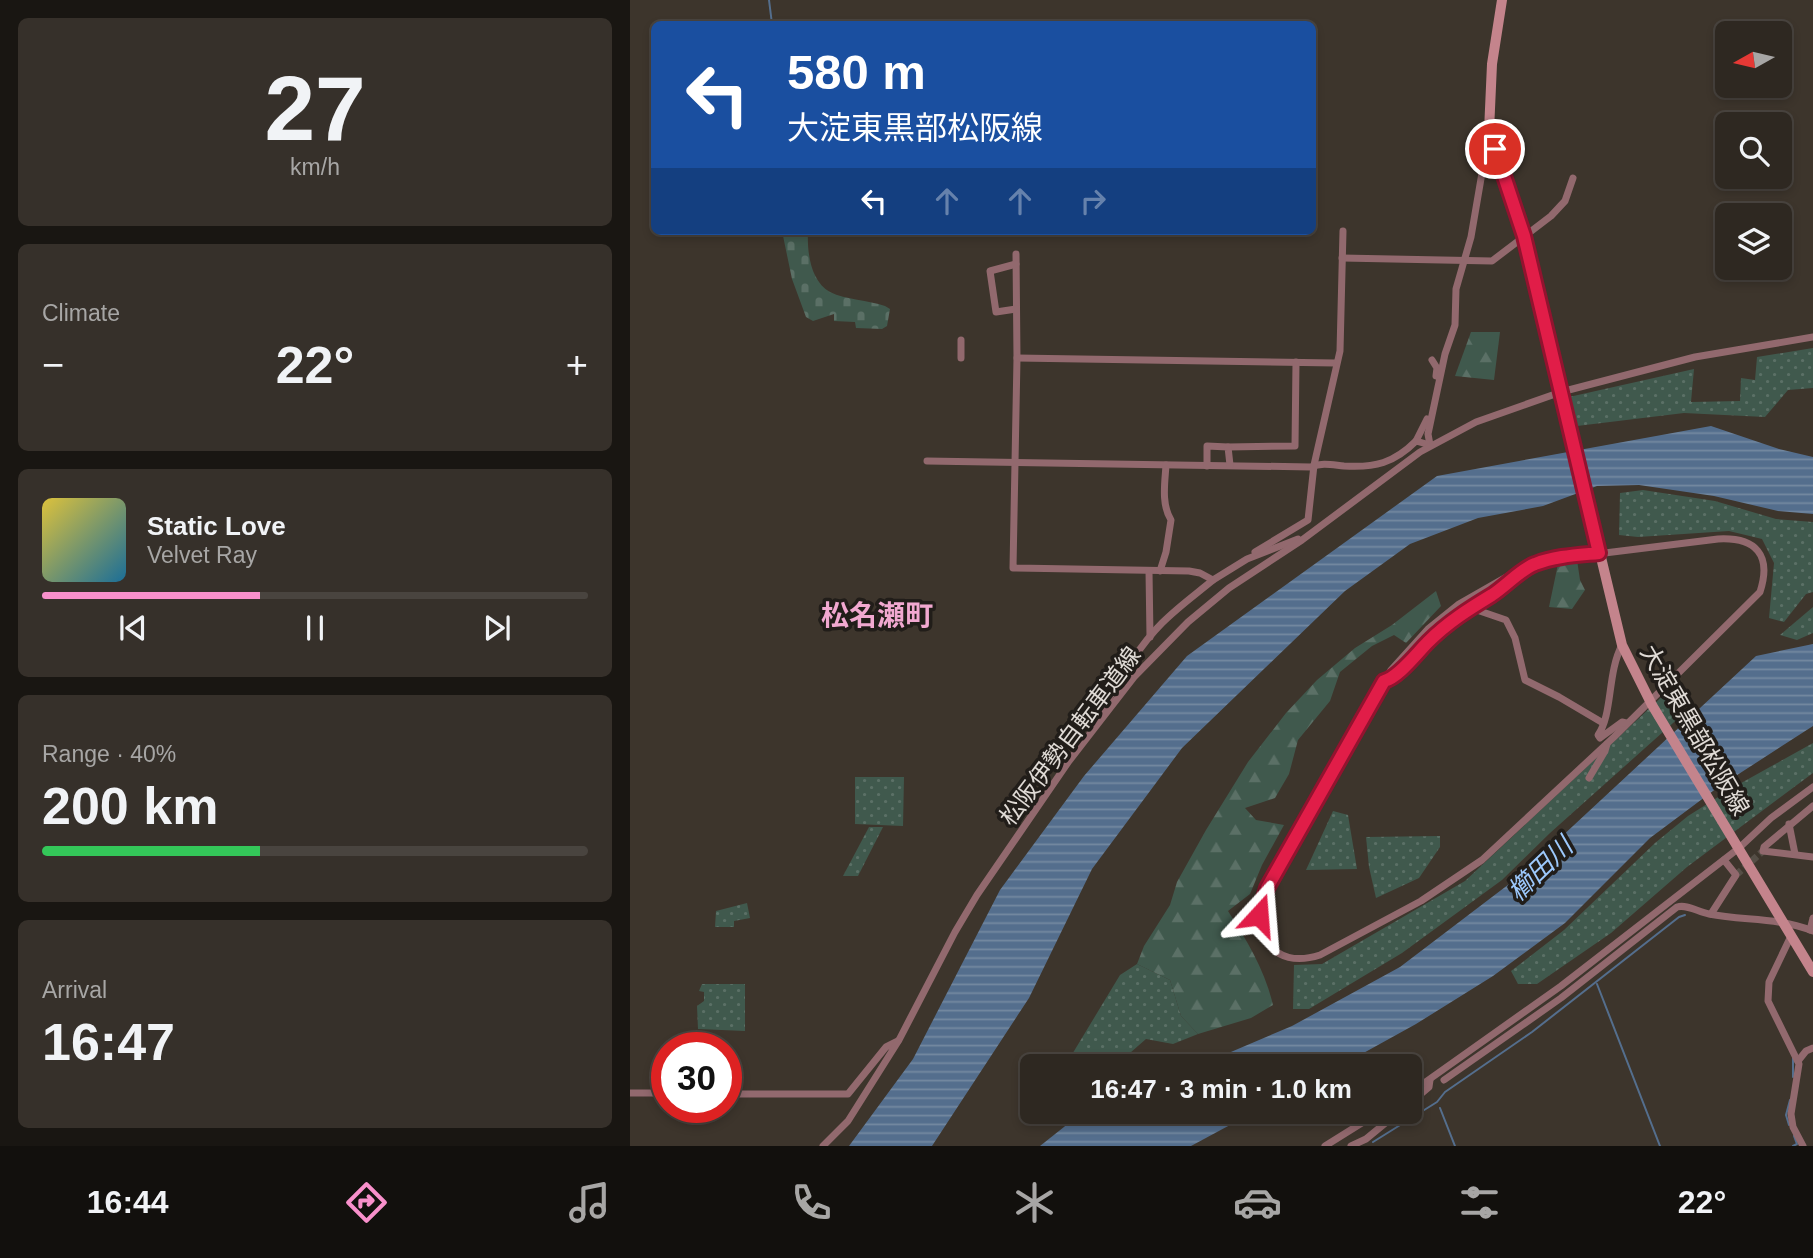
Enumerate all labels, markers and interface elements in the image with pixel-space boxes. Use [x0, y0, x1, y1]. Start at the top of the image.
north arrow [1715, 21, 1792, 98]
map controls [1715, 21, 1792, 280]
text: 580 m [787, 45, 926, 99]
icon: left [672, 49, 763, 140]
text: 27 [264, 58, 366, 159]
text: 大淀東黒部松阪線 [787, 110, 1043, 146]
button: search [1715, 112, 1792, 189]
pin [1465, 119, 1525, 179]
icon: arrive [1476, 130, 1514, 168]
text: km/h [290, 154, 340, 180]
icon: left [855, 182, 893, 220]
icon: ahead [928, 182, 966, 220]
icon: ahead [1001, 182, 1039, 220]
icon: right [1074, 182, 1112, 220]
button: layers [1715, 203, 1792, 280]
text: Climate [42, 300, 120, 326]
text: 22° [276, 336, 354, 394]
text: − [42, 344, 64, 386]
text: + [566, 344, 588, 386]
text: Static Love [147, 511, 286, 541]
text: Velvet Ray [147, 542, 257, 568]
district label: 松名瀬町 [821, 600, 933, 631]
icon: previous [114, 609, 152, 647]
icon: pause [296, 609, 334, 647]
icon: next [478, 609, 516, 647]
street label: 大淀東黒部松阪線 [1635, 640, 1755, 820]
street label: 松阪伊勢自転車道線 [994, 642, 1146, 830]
text: Range · 40% [42, 741, 176, 767]
text: 200 km [42, 777, 218, 835]
water label: 櫛田川 [1502, 829, 1581, 907]
position arrow [1222, 878, 1296, 952]
text: Arrival [42, 977, 107, 1003]
text: 16:47 [42, 1013, 175, 1071]
speed limit sign: 30 [651, 1032, 742, 1123]
text: 16:47 · 3 min · 1.0 km [1090, 1074, 1352, 1104]
icon: directions [342, 1178, 391, 1227]
icon: music [565, 1178, 614, 1227]
icon: phone [787, 1178, 836, 1227]
icon: climate [1010, 1178, 1059, 1227]
icon: car [1233, 1178, 1282, 1227]
icon: filters [1455, 1178, 1504, 1227]
text: 16:44 [87, 1184, 169, 1220]
text: 22° [1678, 1184, 1726, 1220]

